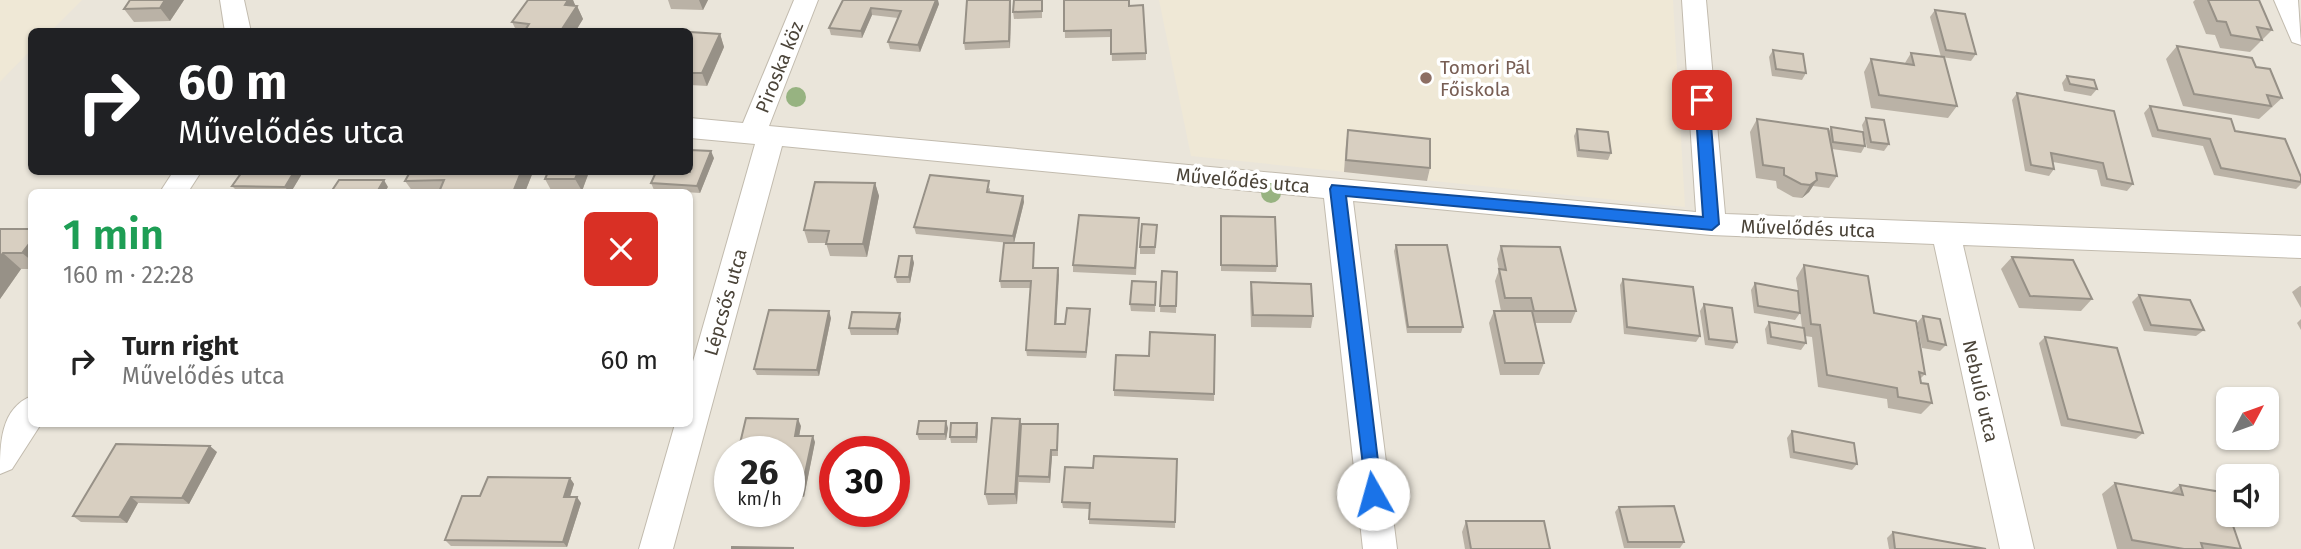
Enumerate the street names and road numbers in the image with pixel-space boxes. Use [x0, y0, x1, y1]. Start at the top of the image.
street label: Piroska köz [751, 18, 808, 116]
street label: Művelődés utca [1175, 163, 1311, 198]
street label: Művelődés utca [1740, 215, 1876, 242]
street label: Lépcsős utca [699, 246, 752, 358]
street label: Nebuló utca [1958, 338, 2003, 444]

